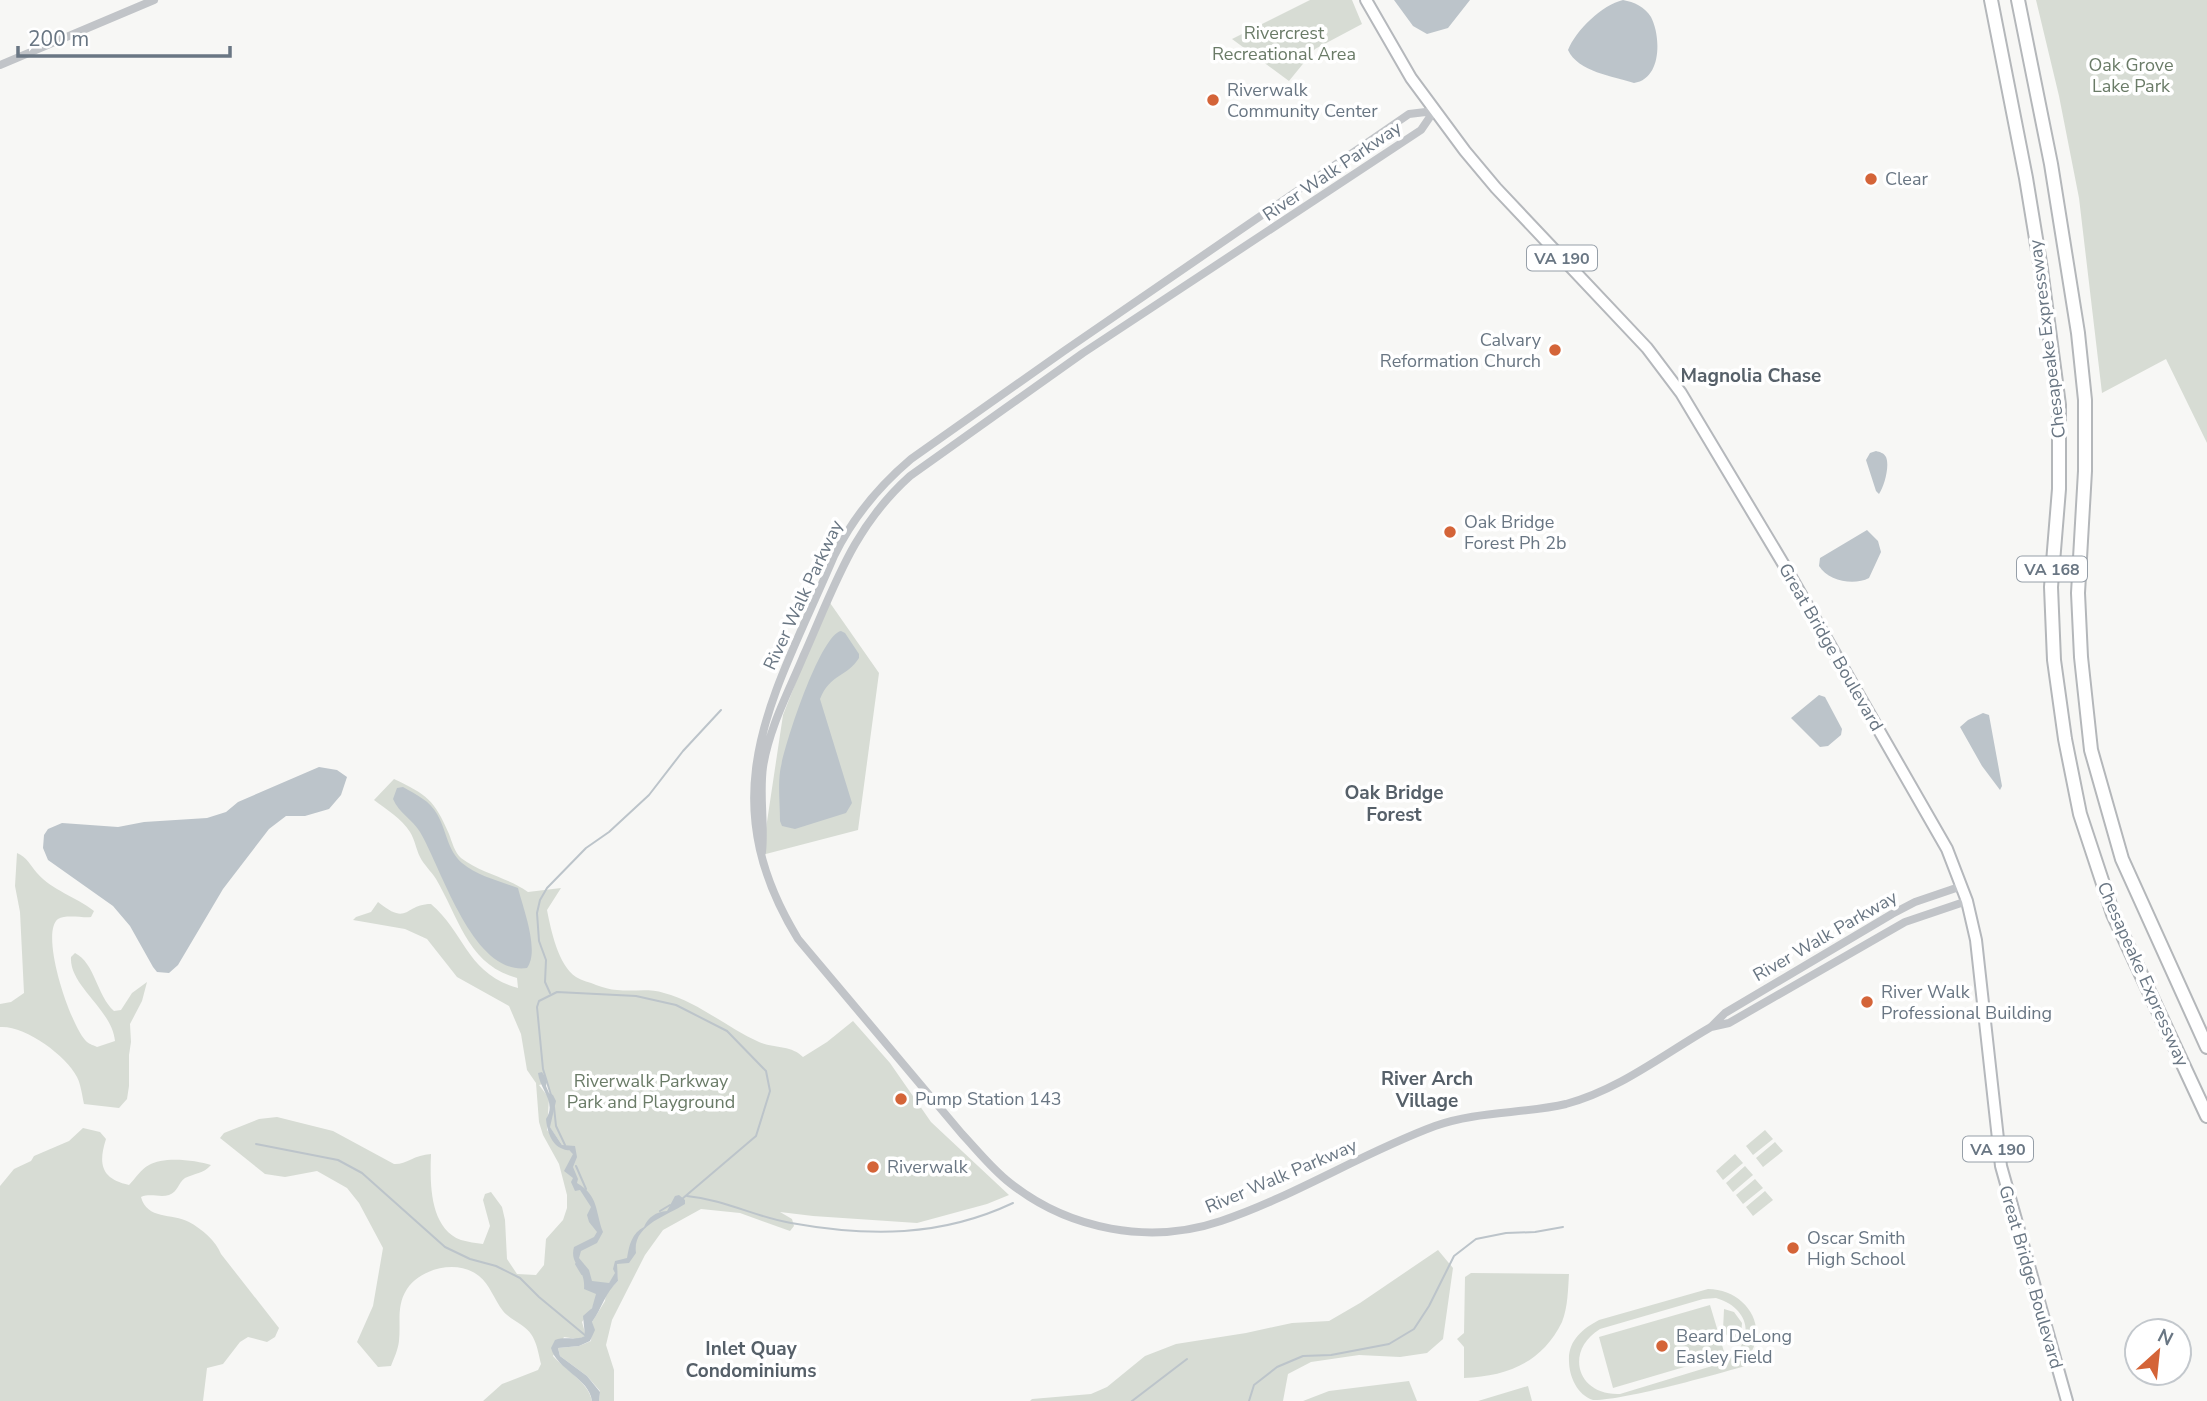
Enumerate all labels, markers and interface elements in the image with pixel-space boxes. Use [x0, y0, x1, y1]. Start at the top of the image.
scale bar [18, 14, 229, 58]
park label: Rivercrest Recreational Area [1212, 21, 1356, 66]
text: 200 m [28, 25, 89, 53]
park label: Oak Grove Lake Park [2089, 53, 2173, 98]
place label: Riverwalk Community Center [1227, 78, 1378, 123]
marker: Riverwalk Community Center [1205, 92, 1221, 108]
street label: River Walk Parkway [1258, 115, 1407, 226]
place label: Clear [1885, 167, 1928, 191]
marker: Clear [1863, 171, 1879, 187]
street label: Chesapeake Expressway [2023, 238, 2071, 440]
road number: VA 190 [1527, 246, 1597, 270]
place label: Calvary Reformation Church [1380, 328, 1542, 373]
marker: Calvary Reformation Church [1547, 342, 1563, 358]
district label: Magnolia Chase [1681, 363, 1821, 389]
place label: Oak Bridge Forest Ph 2b [1464, 510, 1566, 555]
street label: River Walk Parkway [758, 516, 849, 674]
marker: Oak Bridge Forest Ph 2b [1442, 524, 1458, 540]
road number: VA 168 [2017, 556, 2087, 582]
street label: Great Bridge Boulevard [1773, 559, 1889, 735]
district label: Oak Bridge Forest [1344, 780, 1444, 828]
street label: Chesapeake Expressway [2091, 878, 2195, 1071]
street label: River Walk Parkway [1749, 885, 1902, 987]
place label: River Walk Professional Building [1881, 980, 2052, 1025]
marker: River Walk Professional Building [1859, 994, 1875, 1010]
district label: River Arch Village [1381, 1066, 1473, 1114]
park label: Riverwalk Parkway Park and Playground [567, 1069, 735, 1114]
place label: Pump Station 143 [915, 1087, 1062, 1111]
marker: Pump Station 143 [893, 1091, 909, 1107]
street label: River Walk Parkway [1201, 1133, 1361, 1219]
road number: VA 190 [1963, 1136, 2033, 1162]
place label: Riverwalk [887, 1155, 969, 1179]
marker: Riverwalk [865, 1159, 881, 1175]
street label: Great Bridge Boulevard [1993, 1182, 2069, 1372]
place label: Oscar Smith High School [1807, 1226, 1906, 1271]
marker: Oscar Smith High School [1785, 1240, 1801, 1256]
north arrow [2123, 1317, 2193, 1387]
text: N [2153, 1323, 2178, 1353]
place label: Beard DeLong Easley Field [1676, 1324, 1792, 1369]
district label: Inlet Quay Condominiums [685, 1336, 817, 1384]
marker: Beard DeLong Easley Field [1654, 1338, 1670, 1354]

